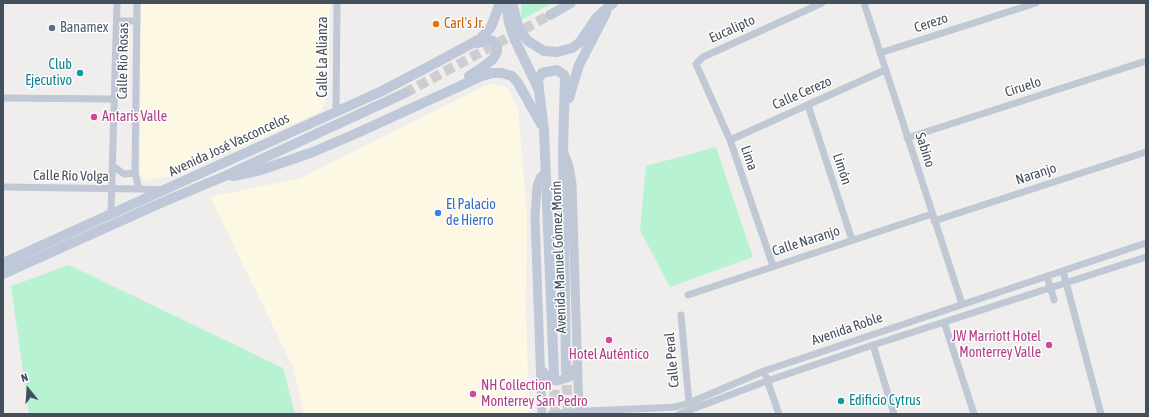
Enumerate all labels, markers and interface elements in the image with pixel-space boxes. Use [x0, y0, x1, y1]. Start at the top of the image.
street label: Cerezo [912, 10, 950, 36]
street label: Eucalipto [706, 11, 758, 47]
place label: Carl's Jr. [444, 16, 484, 32]
street label: Calle La Alianza [315, 17, 331, 97]
marker: Carl's Jr. [431, 19, 441, 29]
place label: Banamex [60, 20, 108, 36]
street label: Calle Río Rosas [114, 22, 132, 100]
marker: Banamex [47, 23, 57, 33]
place label: Club Ejecutivo [25, 57, 72, 90]
marker: Club Ejecutivo [75, 68, 85, 78]
street label: Calle Cerezo [770, 73, 834, 113]
street label: Ciruelo [1003, 73, 1043, 101]
place label: Antaris Valle [102, 109, 167, 125]
street label: Avenida José Vasconcelos [166, 110, 292, 180]
marker: Antaris Valle [89, 112, 99, 122]
street label: Sabino [912, 130, 938, 170]
street label: Lima [737, 143, 761, 173]
street label: Limón [829, 151, 855, 187]
street label: Naranjo [1014, 160, 1058, 188]
street label: Calle Río Volga [33, 167, 109, 185]
street label: Avenida Manuel Gómez Morín [548, 180, 570, 334]
place label: El Palacio de Hierro [446, 197, 496, 230]
marker: El Palacio de Hierro [433, 208, 443, 218]
street label: Calle Naranjo [770, 222, 842, 260]
street label: Avenida Roble [809, 309, 885, 349]
place label: JW Marriott Hotel Monterrey Valle [952, 329, 1041, 362]
street label: Calle Peral [661, 332, 683, 388]
marker: Hotel Auténtico [604, 335, 614, 345]
marker: JW Marriott Hotel Monterrey Valle [1044, 340, 1054, 350]
place label: Hotel Auténtico [569, 347, 649, 363]
north arrow [8, 369, 48, 409]
text: N [20, 371, 29, 384]
place label: NH Collection Monterrey San Pedro [481, 378, 588, 410]
marker: NH Collection Monterrey San Pedro [468, 389, 478, 399]
place label: Edificio Cytrus [849, 393, 921, 409]
marker: Edificio Cytrus [836, 396, 846, 406]

